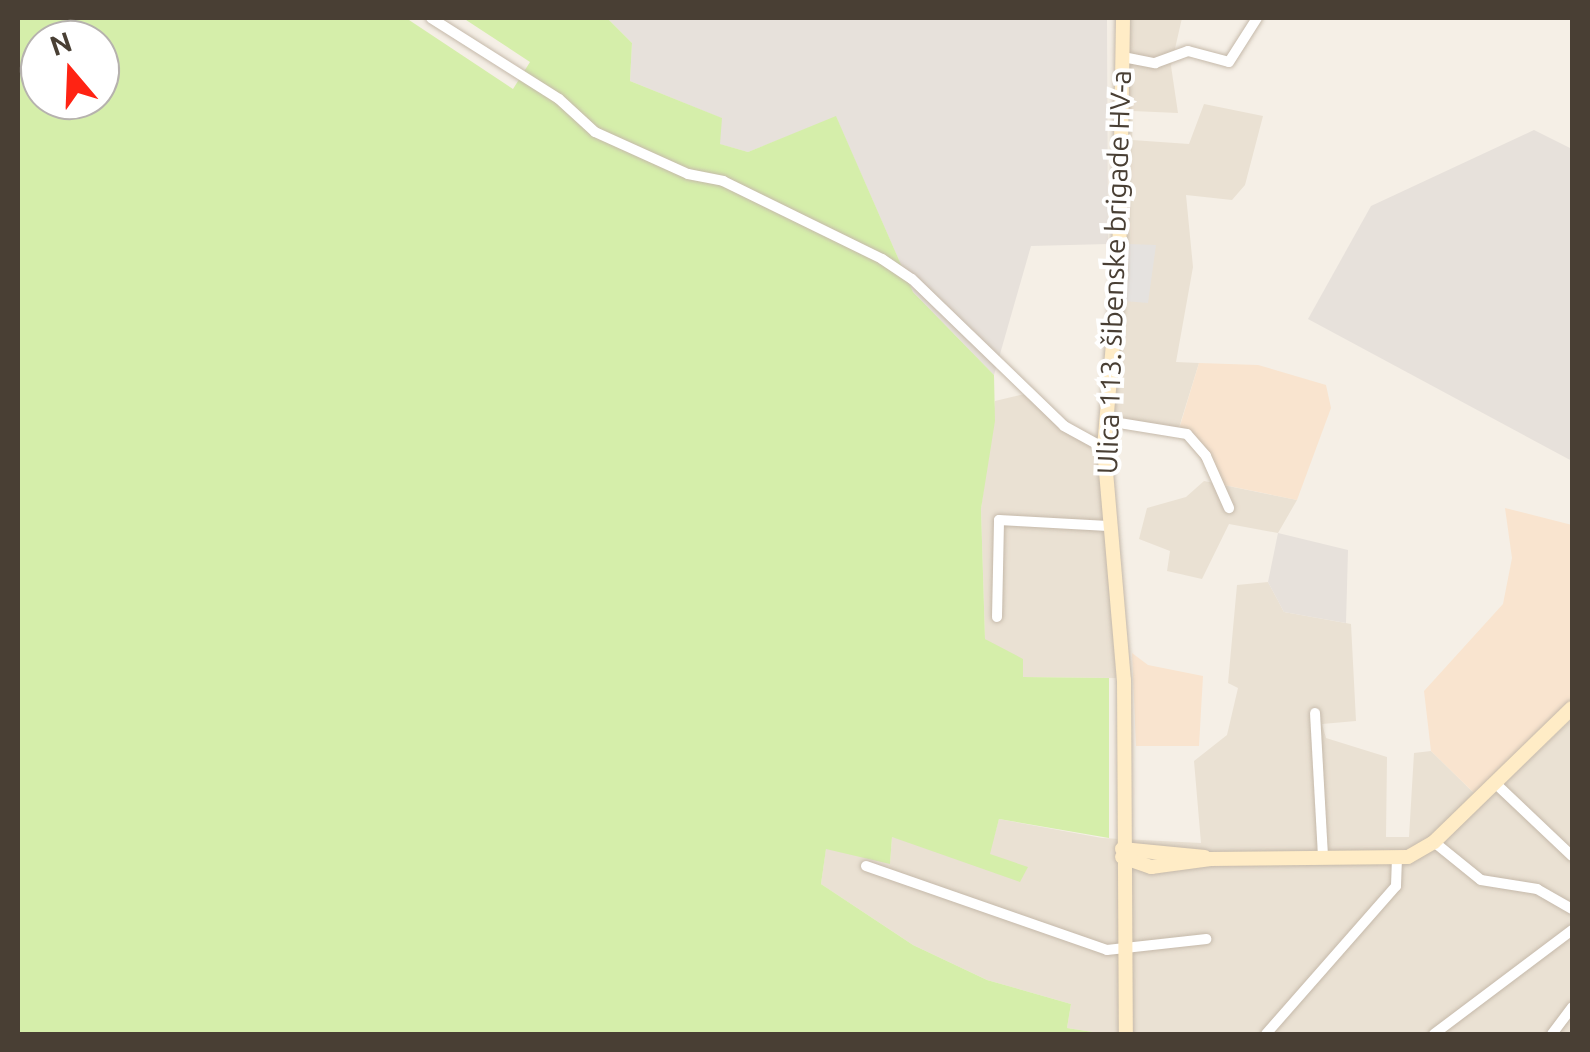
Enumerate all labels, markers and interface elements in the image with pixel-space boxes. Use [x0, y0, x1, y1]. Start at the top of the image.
north arrow [20, 20, 120, 120]
text: N [46, 25, 76, 61]
street label: Ulica 113. šibenske brigade HV-a [1090, 69, 1138, 475]

